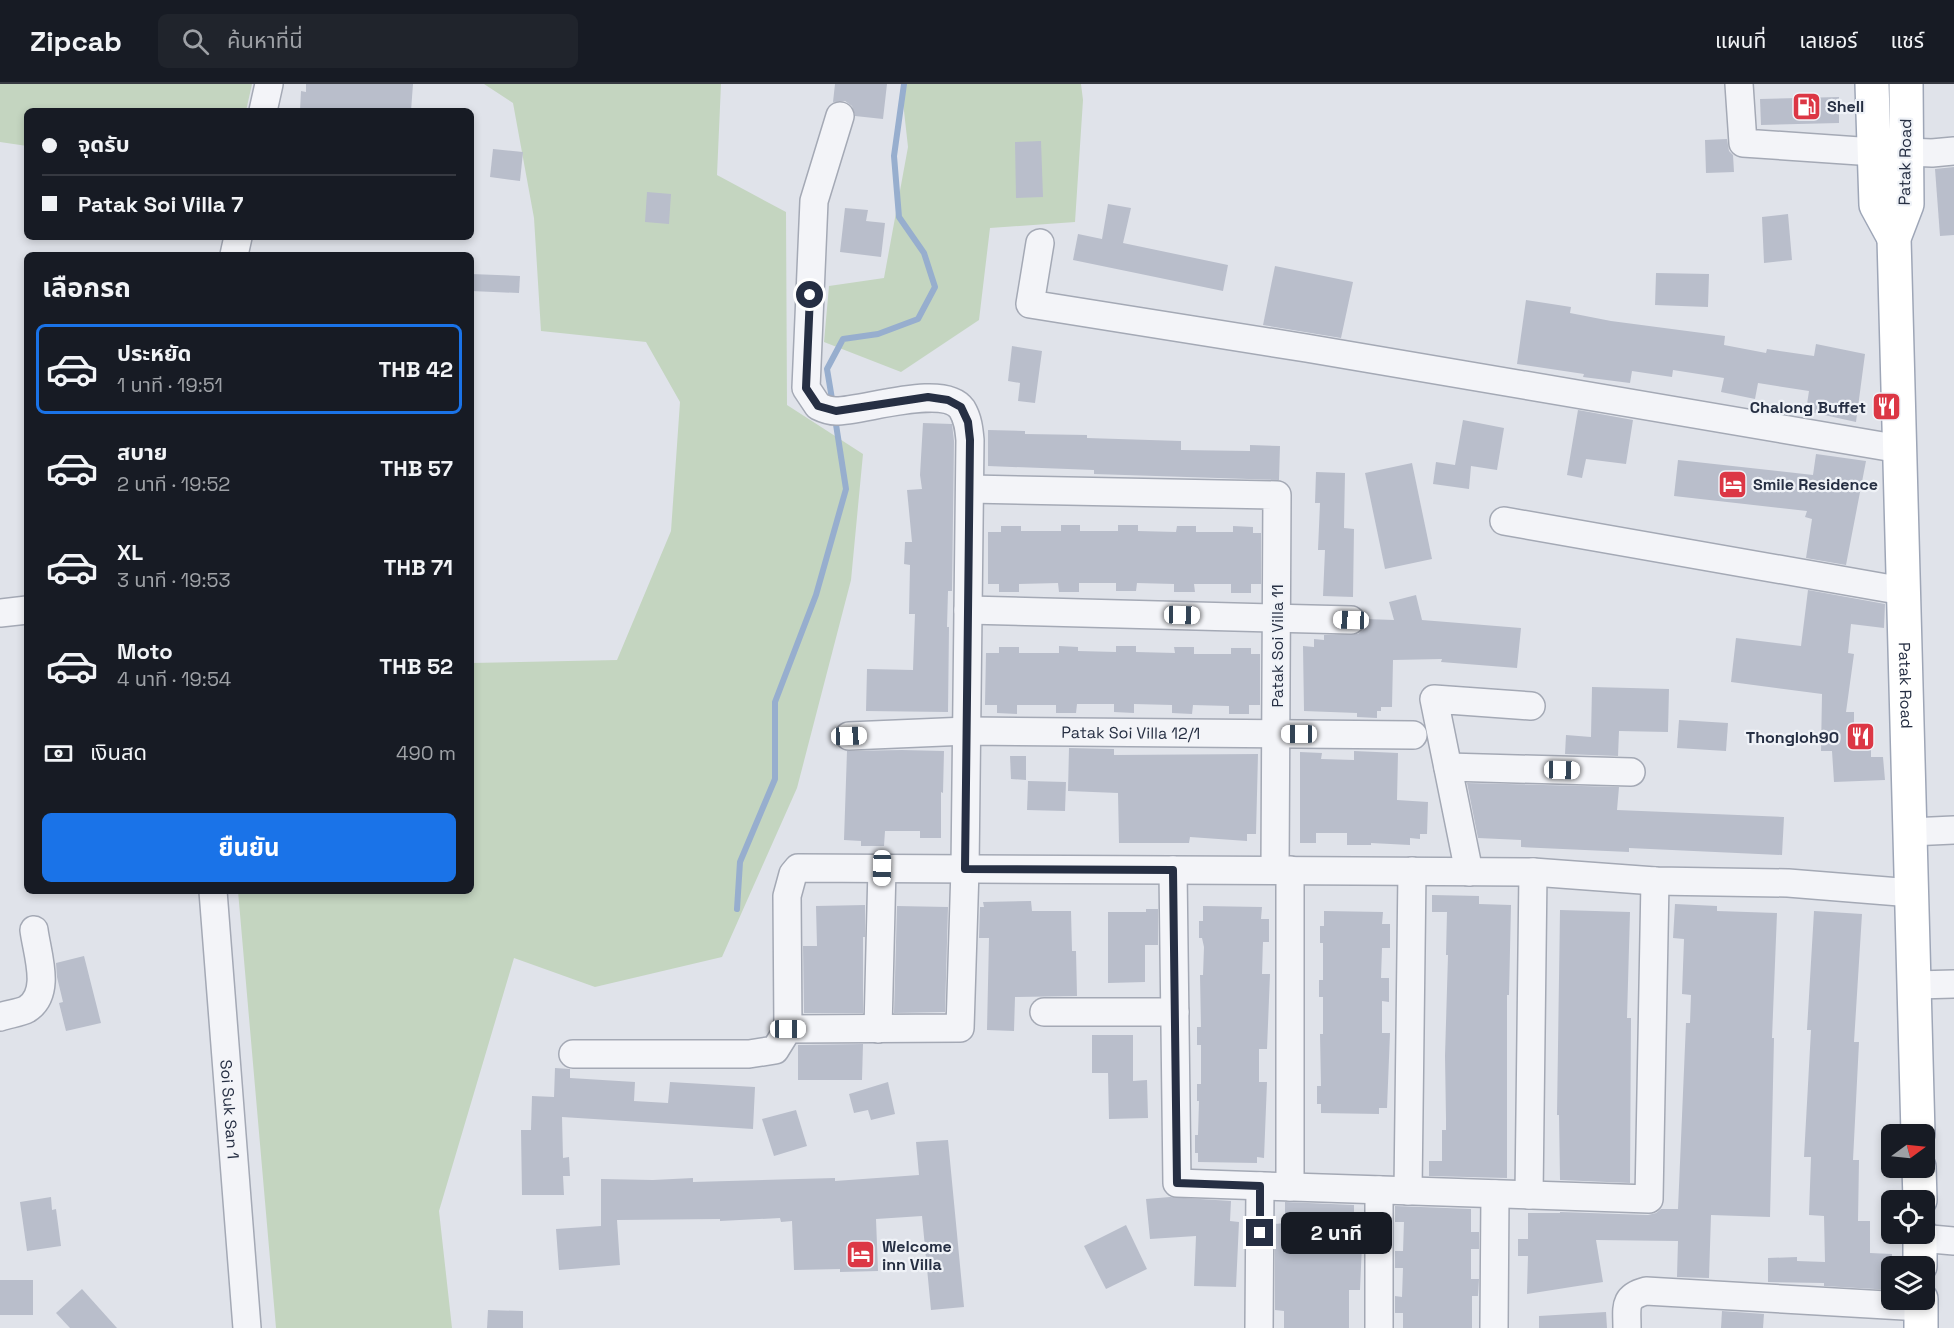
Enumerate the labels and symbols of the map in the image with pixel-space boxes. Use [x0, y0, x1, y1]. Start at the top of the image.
fuel station icon: Shell [1790, 90, 1822, 122]
place label: Shell [1827, 96, 1864, 117]
street label: Patak Road [1894, 119, 1916, 205]
route start [796, 281, 823, 308]
restaurant icon: Chalong Buffet [1871, 391, 1903, 423]
place label: Chalong Buffet [1750, 397, 1866, 418]
hotel icon: Smile Residence [1716, 468, 1748, 500]
place label: Smile Residence [1753, 474, 1878, 495]
street label: Patak Soi Villa 11 [1267, 584, 1288, 708]
car [1164, 606, 1200, 624]
car [1333, 610, 1369, 630]
street label: Patak Road [1894, 642, 1918, 729]
street label: Patak Soi Villa 12/1 [1061, 721, 1200, 744]
restaurant icon: Thongloh90 [1844, 721, 1876, 753]
car [1281, 725, 1317, 743]
car [831, 726, 867, 746]
place label: Thongloh90 [1746, 727, 1839, 748]
car [1544, 761, 1580, 779]
car [873, 850, 891, 886]
car [770, 1020, 806, 1038]
street label: Soi Suk San 1 [216, 1059, 244, 1160]
north arrow [1881, 1124, 1935, 1178]
callout: 2 นาที [1281, 1212, 1392, 1254]
route end [1246, 1219, 1273, 1246]
place label: Welcome inn Villa [882, 1236, 952, 1275]
hotel icon: Welcome inn Villa [845, 1239, 877, 1271]

